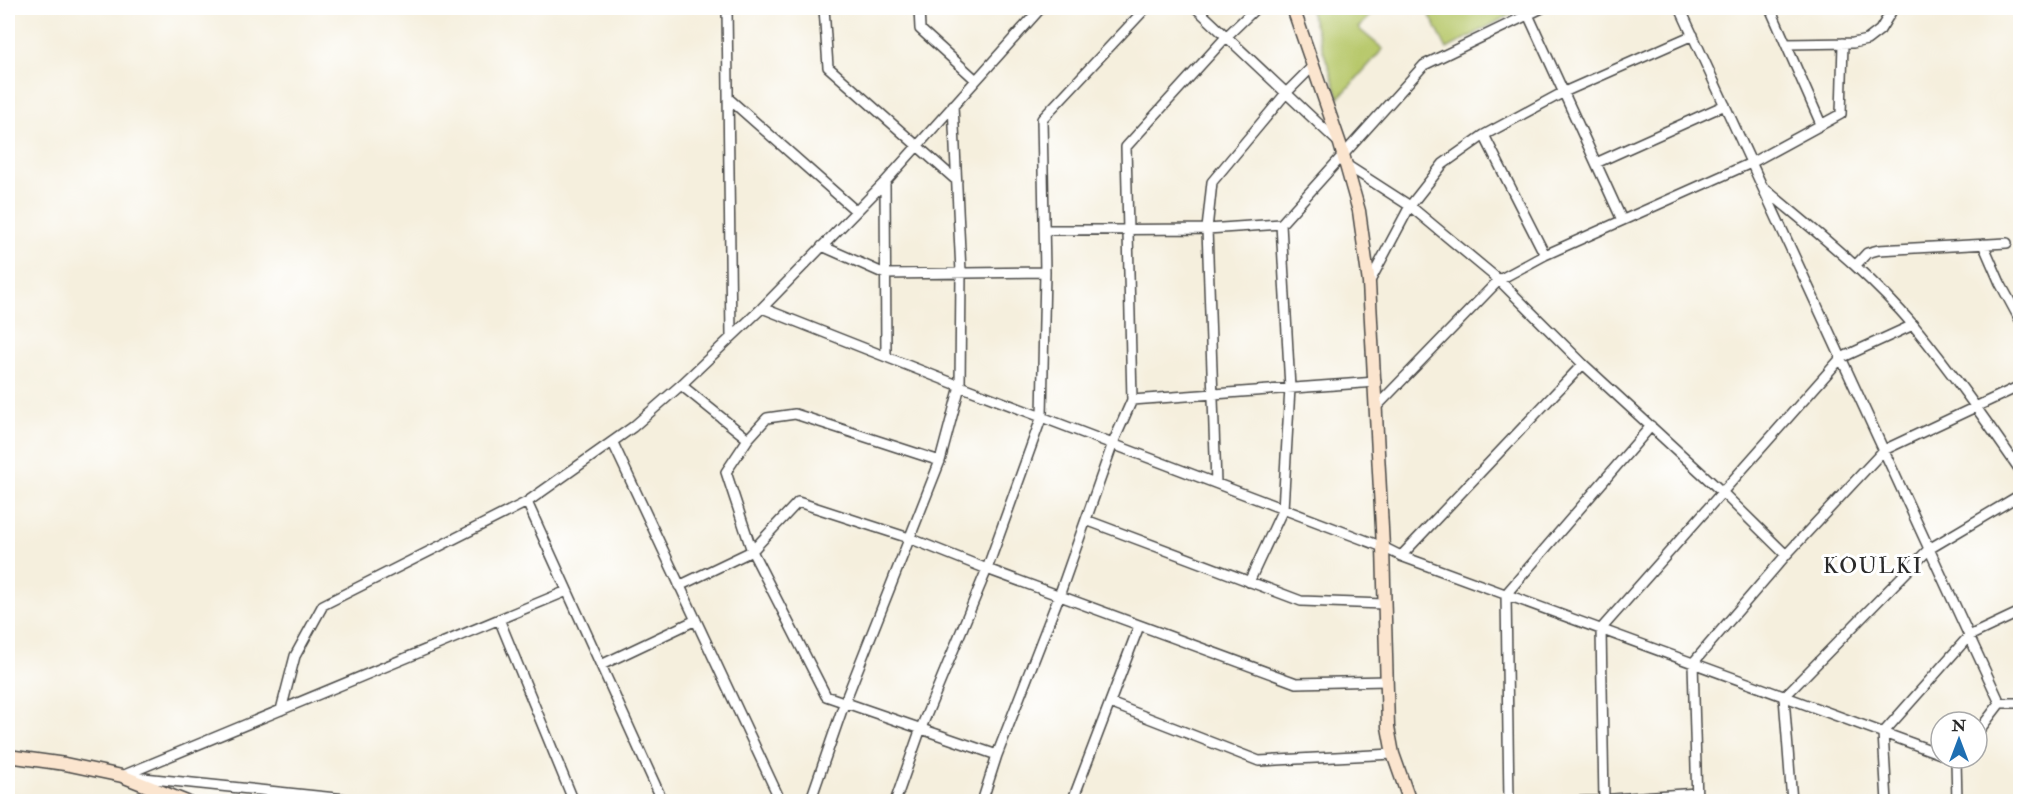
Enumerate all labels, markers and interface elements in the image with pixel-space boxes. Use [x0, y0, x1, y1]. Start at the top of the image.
district label: KOULKI [1823, 552, 1923, 580]
north arrow [1929, 710, 1989, 770]
text: N [1951, 716, 1967, 736]

